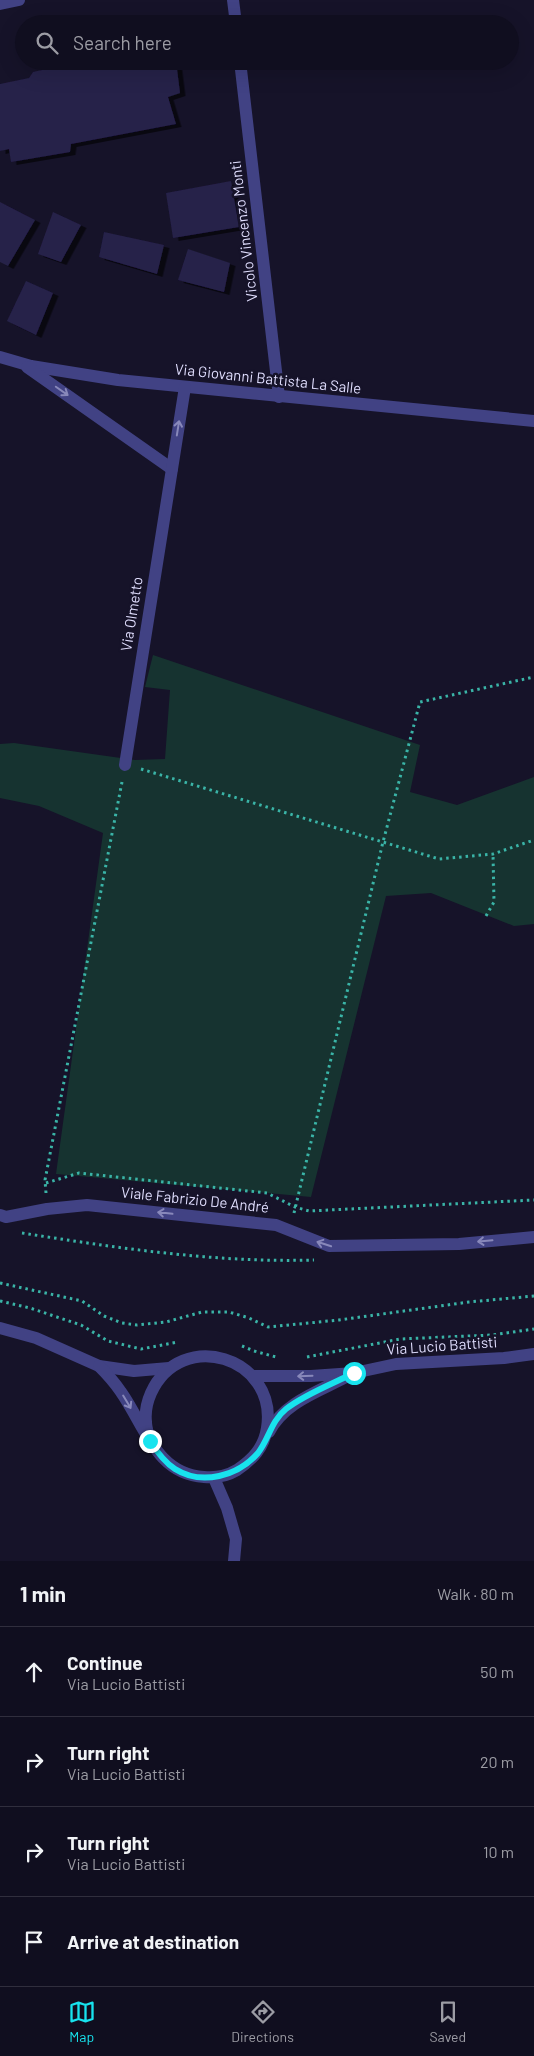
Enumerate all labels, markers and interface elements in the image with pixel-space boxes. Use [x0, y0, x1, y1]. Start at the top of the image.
search box [15, 15, 519, 70]
icon: search [33, 29, 61, 57]
text: Search here [73, 31, 172, 54]
street label: Vicolo Vincenzo Monti [225, 160, 261, 303]
street label: Via Giovanni Battista La Salle [174, 359, 362, 397]
one-way arrow [55, 386, 68, 397]
one-way arrow [174, 420, 184, 436]
street label: Via Olmetto [116, 575, 146, 652]
street label: Viale Fabrizio De André [120, 1182, 270, 1216]
one-way arrow [158, 1208, 174, 1218]
one-way arrow [478, 1237, 494, 1246]
one-way arrow [316, 1238, 332, 1248]
street label: Via Lucio Battisti [386, 1332, 498, 1358]
route start [343, 1362, 366, 1385]
one-way arrow [297, 1372, 313, 1381]
one-way arrow [122, 1394, 132, 1409]
route end [139, 1430, 162, 1453]
text: 1 min [20, 1581, 66, 1606]
text: Walk · 80 m [437, 1584, 514, 1603]
text: Continue [67, 1651, 143, 1674]
icon: ahead [20, 1658, 48, 1686]
text: 50 m [480, 1662, 514, 1681]
text: Via Lucio Battisti [67, 1674, 185, 1693]
text: Turn right [67, 1741, 149, 1764]
icon: right [20, 1748, 48, 1776]
text: 20 m [480, 1752, 514, 1771]
text: Via Lucio Battisti [67, 1764, 185, 1783]
text: Turn right [67, 1831, 149, 1854]
icon: right [20, 1838, 48, 1866]
text: 10 m [483, 1842, 514, 1861]
text: Via Lucio Battisti [67, 1854, 185, 1873]
icon: arrive [20, 1928, 48, 1956]
text: Arrive at destination [67, 1930, 239, 1953]
tab: Map [68, 1998, 96, 2045]
tab: Directions [231, 1998, 294, 2045]
tab: Saved [429, 1998, 466, 2045]

